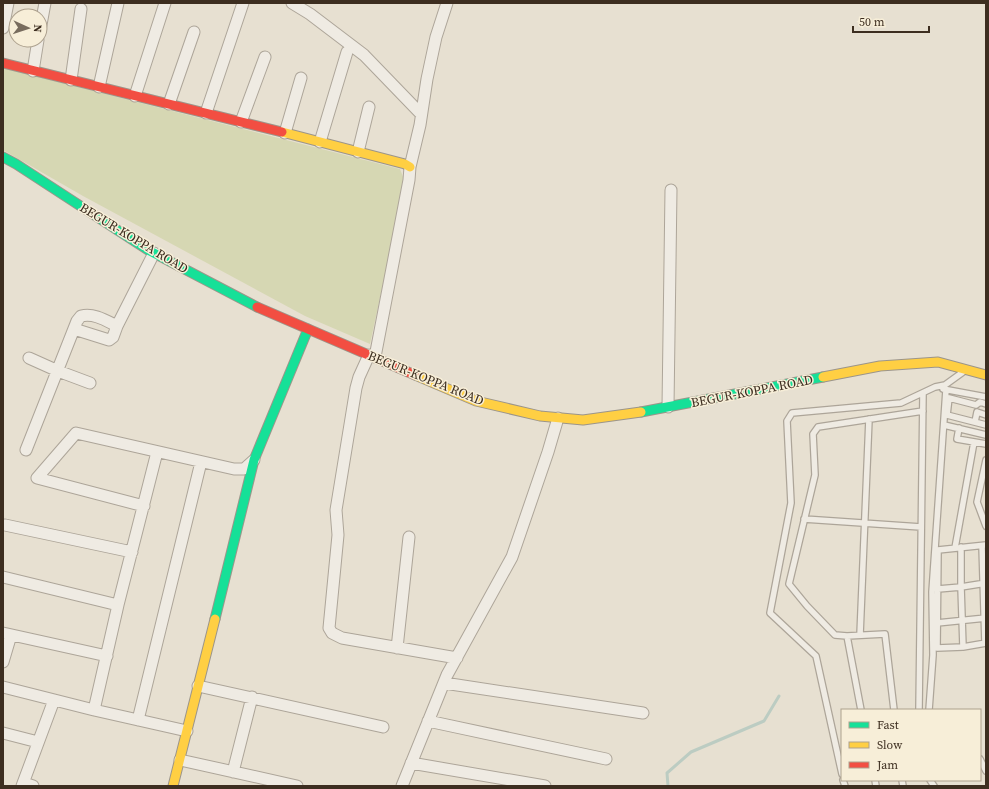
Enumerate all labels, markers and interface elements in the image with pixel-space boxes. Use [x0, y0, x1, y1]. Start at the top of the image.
north arrow [8, 8, 48, 48]
scale bar [853, 8, 929, 34]
text: 50 m [859, 14, 885, 30]
text: N [30, 24, 45, 33]
street label: BEGUR-KOPPA ROAD [77, 199, 191, 277]
street label: BEGUR-KOPPA ROAD [365, 347, 487, 409]
street label: BEGUR-KOPPA ROAD [690, 371, 814, 411]
legend [841, 709, 981, 781]
text: Fast [877, 717, 899, 733]
text: Slow [877, 737, 903, 753]
text: Jam [876, 757, 898, 773]

